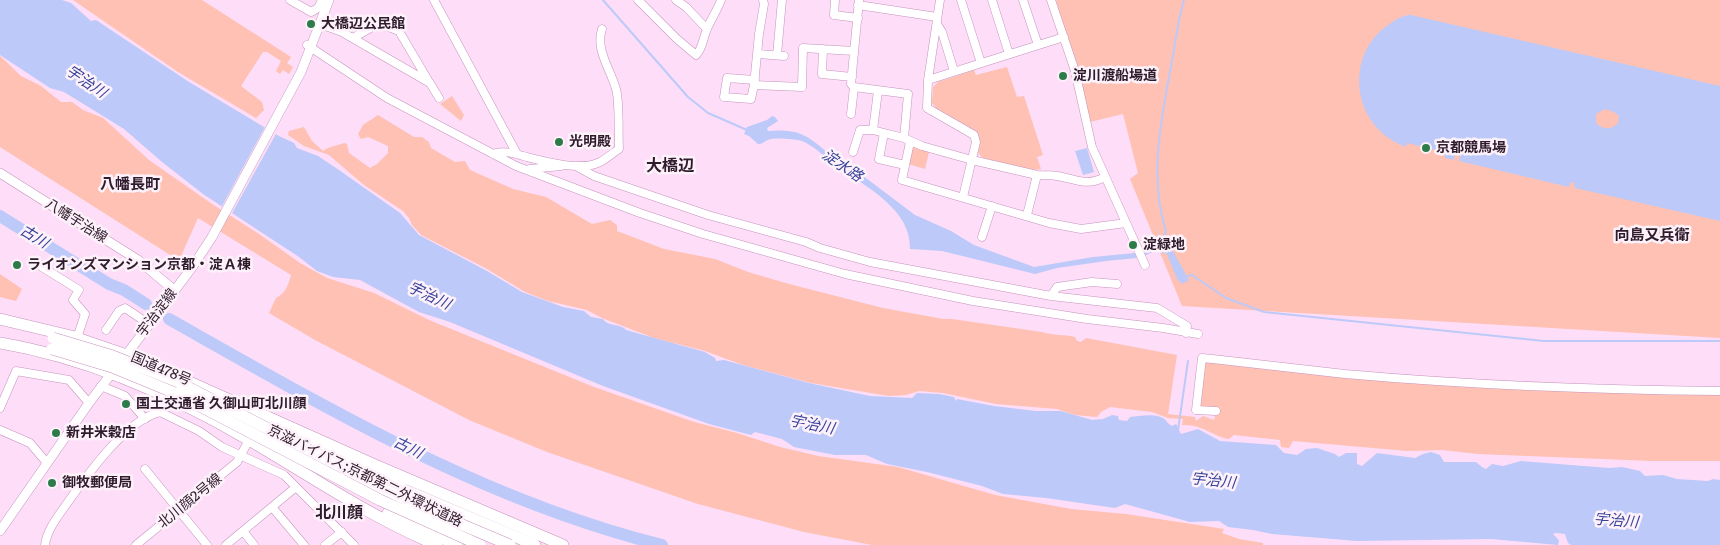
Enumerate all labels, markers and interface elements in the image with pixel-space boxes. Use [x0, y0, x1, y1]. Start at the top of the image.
place label: 大橋辺公民館 [321, 16, 405, 32]
marker: 大橋辺公民館 [305, 18, 317, 30]
water label: 宇治川 [62, 62, 110, 102]
place label: 淀川渡船場道 [1073, 68, 1157, 84]
marker: 淀川渡船場道 [1057, 70, 1069, 82]
place label: 光明殿 [569, 134, 611, 150]
marker: 光明殿 [553, 136, 565, 148]
place label: 京都競馬場 [1436, 140, 1506, 156]
marker: 京都競馬場 [1420, 142, 1432, 154]
water label: 淀水路 [818, 146, 866, 186]
district label: 大橋辺 [646, 156, 694, 176]
district label: 八幡長町 [100, 176, 160, 194]
street label: 八幡宇治線 [42, 195, 110, 247]
water label: 古川 [17, 222, 51, 252]
district label: 向島又兵衛 [1615, 227, 1689, 245]
place label: 淀緑地 [1143, 237, 1185, 253]
marker: 淀緑地 [1127, 239, 1139, 251]
place label: ライオンズマンション京都・淀Ａ棟 [27, 257, 251, 273]
marker: ライオンズマンション京都・淀Ａ棟 [11, 259, 23, 271]
water label: 宇治川 [405, 278, 453, 314]
street label: 宇治淀線 [133, 286, 181, 340]
street label: 国道478号 [128, 349, 194, 389]
place label: 国土交通省 久御山町北川顔 [136, 396, 307, 412]
marker: 国土交通省 久御山町北川顔 [120, 398, 132, 410]
water label: 宇治川 [788, 412, 836, 438]
street label: 京滋バイパス;京都第二外環状道路 [265, 421, 465, 531]
place label: 新井米穀店 [66, 425, 136, 441]
marker: 新井米穀店 [50, 427, 62, 439]
water label: 古川 [391, 433, 425, 463]
street label: 北川顔2号線 [155, 470, 225, 532]
water label: 宇治川 [1190, 470, 1236, 492]
place label: 御牧郵便局 [62, 475, 132, 491]
marker: 御牧郵便局 [46, 477, 58, 489]
district label: 北川顔 [315, 503, 363, 523]
water label: 宇治川 [1593, 510, 1639, 532]

